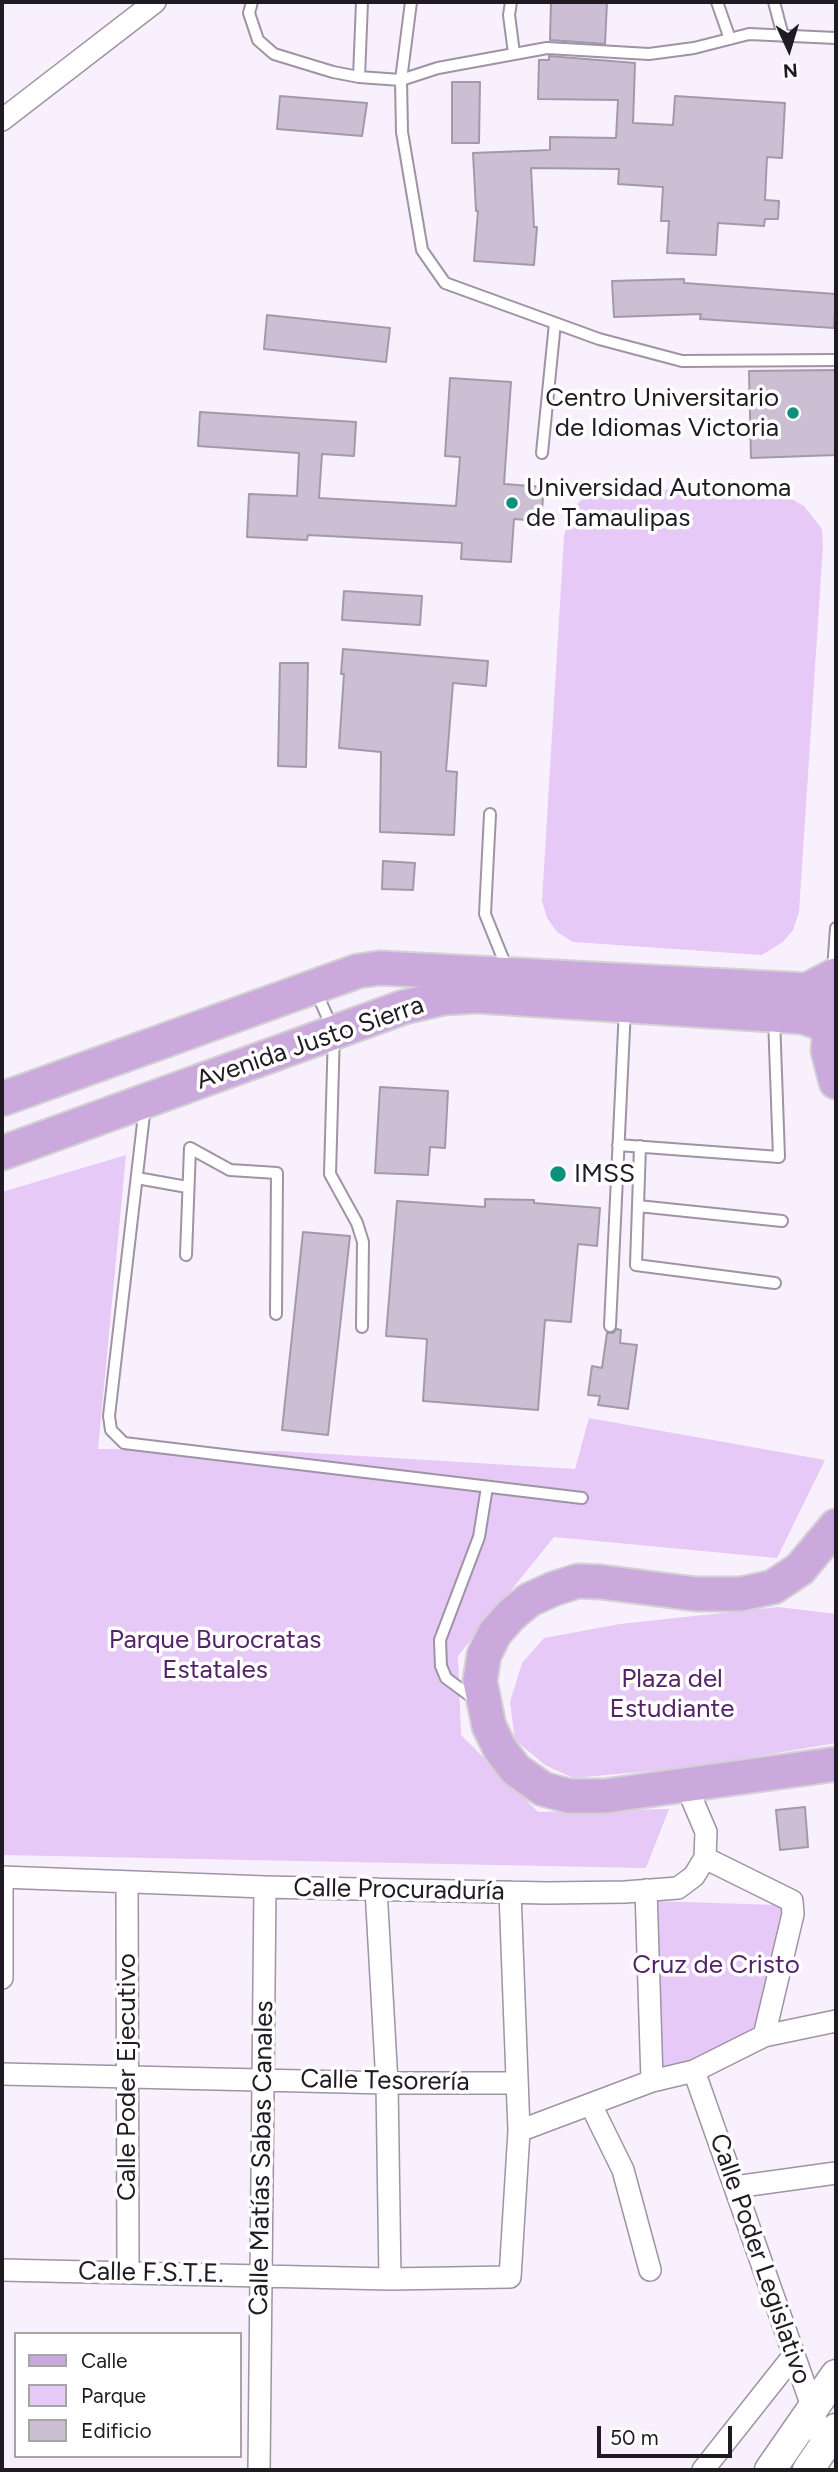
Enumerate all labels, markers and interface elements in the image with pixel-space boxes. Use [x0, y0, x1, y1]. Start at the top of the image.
north arrow [754, 14, 824, 84]
text: N [782, 58, 799, 82]
place label: Centro Universitario de Idiomas Victoria [545, 382, 779, 444]
marker: Centro Universitario de Idiomas Victoria [785, 405, 801, 421]
place label: Universidad Autonoma de Tamaulipas [526, 472, 791, 534]
marker: Universidad Autonoma de Tamaulipas [504, 495, 520, 511]
street label: Avenida Justo Sierra [192, 989, 428, 1097]
place label: IMSS [574, 1158, 635, 1190]
marker: IMSS [548, 1164, 568, 1184]
park label: Parque Burocratas Estatales [109, 1624, 321, 1686]
park label: Plaza del Estudiante [610, 1663, 734, 1724]
street label: Calle Procuraduría [293, 1873, 505, 1907]
park label: Cruz de Cristo [632, 1949, 800, 1981]
street label: Calle Poder Ejecutivo [111, 1953, 143, 2201]
street label: Calle Matías Sabas Canales [244, 2000, 280, 2316]
street label: Calle Tesorería [300, 2064, 470, 2098]
street label: Calle Poder Legislativo [702, 2130, 818, 2388]
street label: Calle F.S.T.E. [78, 2256, 224, 2290]
legend [14, 2332, 242, 2458]
text: Calle [81, 2348, 128, 2373]
text: Parque [81, 2383, 146, 2408]
scale bar [600, 2412, 735, 2456]
text: Edificio [81, 2418, 152, 2443]
text: 50 m [610, 2425, 659, 2450]

